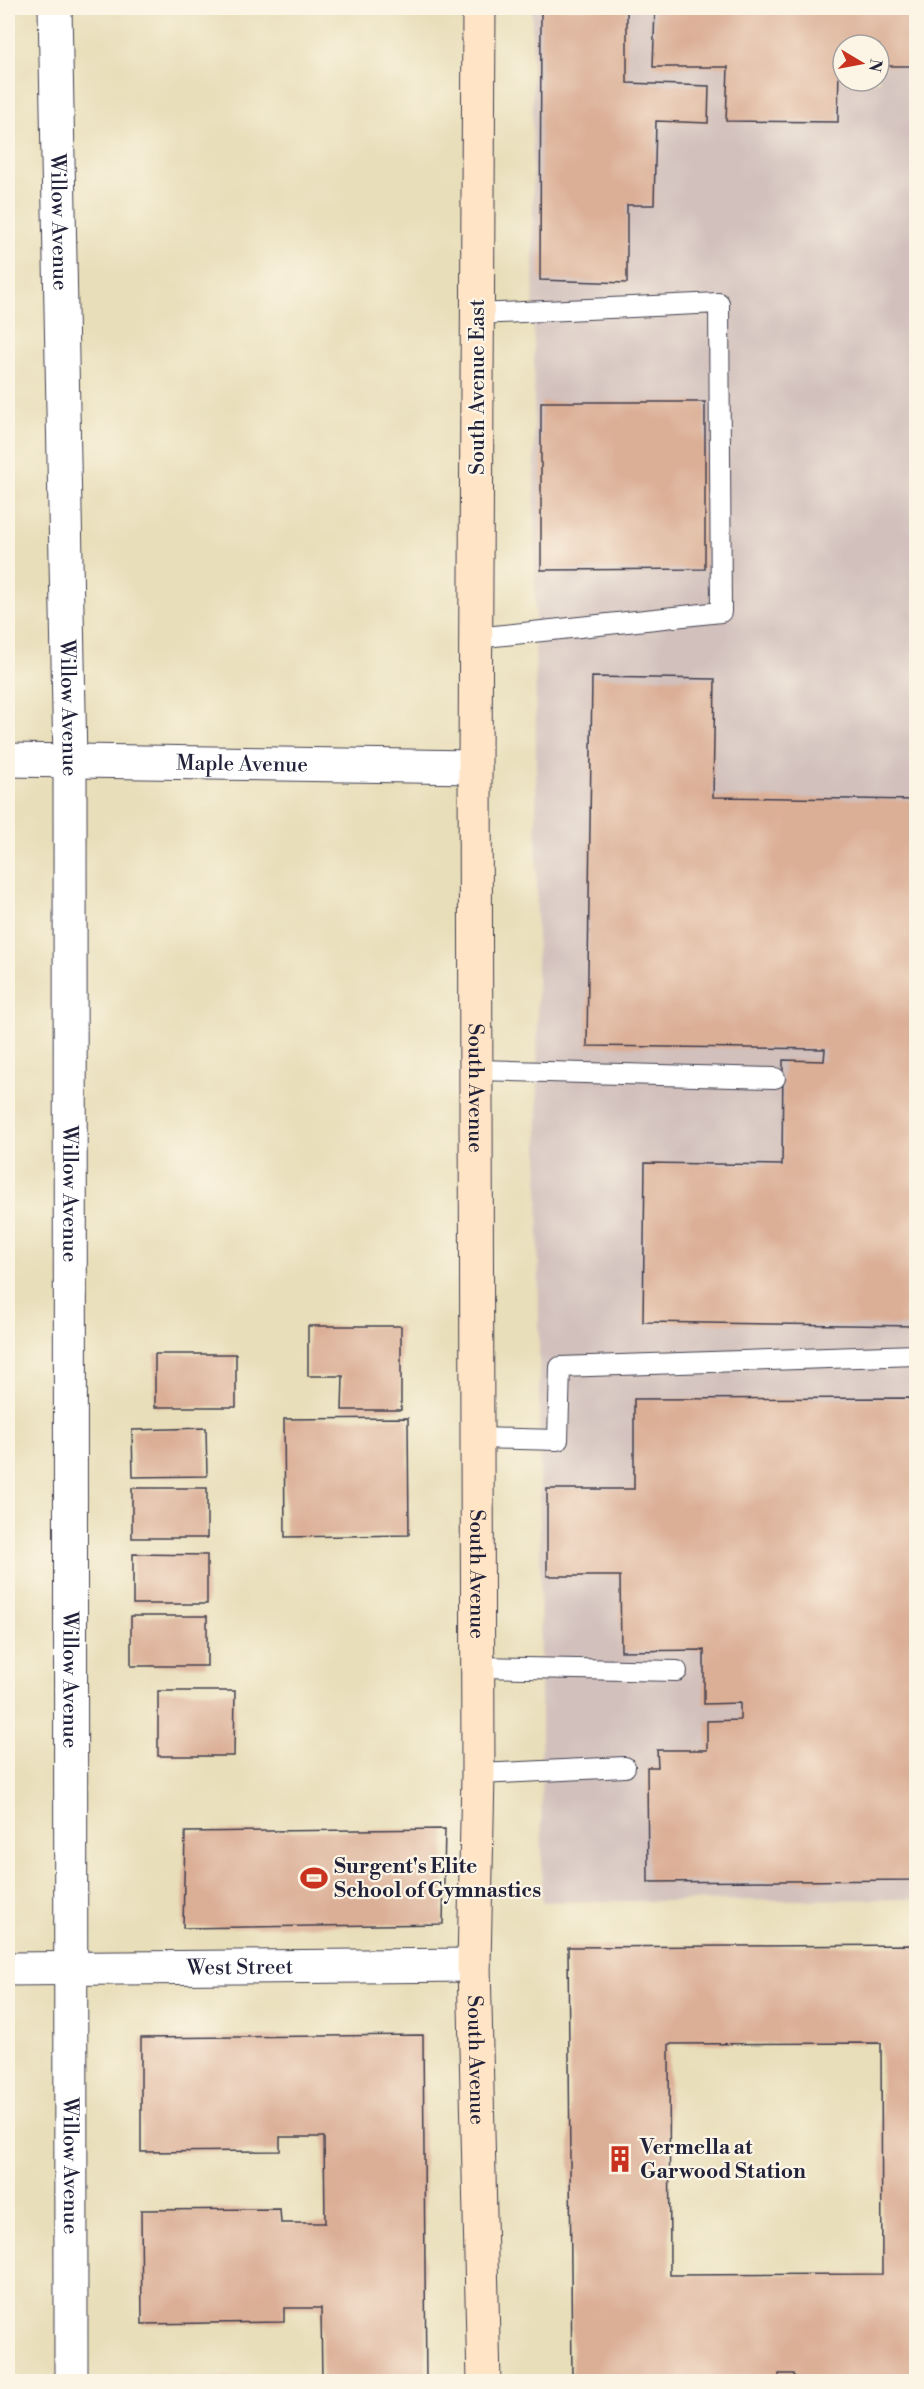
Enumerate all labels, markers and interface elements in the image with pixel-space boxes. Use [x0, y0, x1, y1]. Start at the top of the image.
north arrow [831, 33, 891, 93]
text: N [864, 57, 886, 74]
street label: Willow Avenue [44, 152, 73, 291]
street label: South Avenue East [465, 299, 491, 475]
street label: Willow Avenue [54, 638, 82, 776]
street label: Maple Avenue [176, 751, 308, 778]
street label: South Avenue [462, 1023, 488, 1153]
street label: Willow Avenue [56, 1124, 82, 1262]
street label: South Avenue [463, 1509, 490, 1639]
street label: Willow Avenue [57, 1610, 83, 1748]
place label: Surgent's Elite School of Gymnastics [334, 1854, 541, 1904]
sports icon: Surgent's Elite School of Gymnastics [299, 1863, 329, 1893]
street label: West Street [186, 1955, 294, 1981]
street label: South Avenue [461, 1995, 490, 2125]
street label: Willow Avenue [57, 2096, 83, 2234]
place label: Vermella at Garwood Station [639, 2135, 806, 2185]
building icon: Vermella at Garwood Station [605, 2144, 635, 2174]

